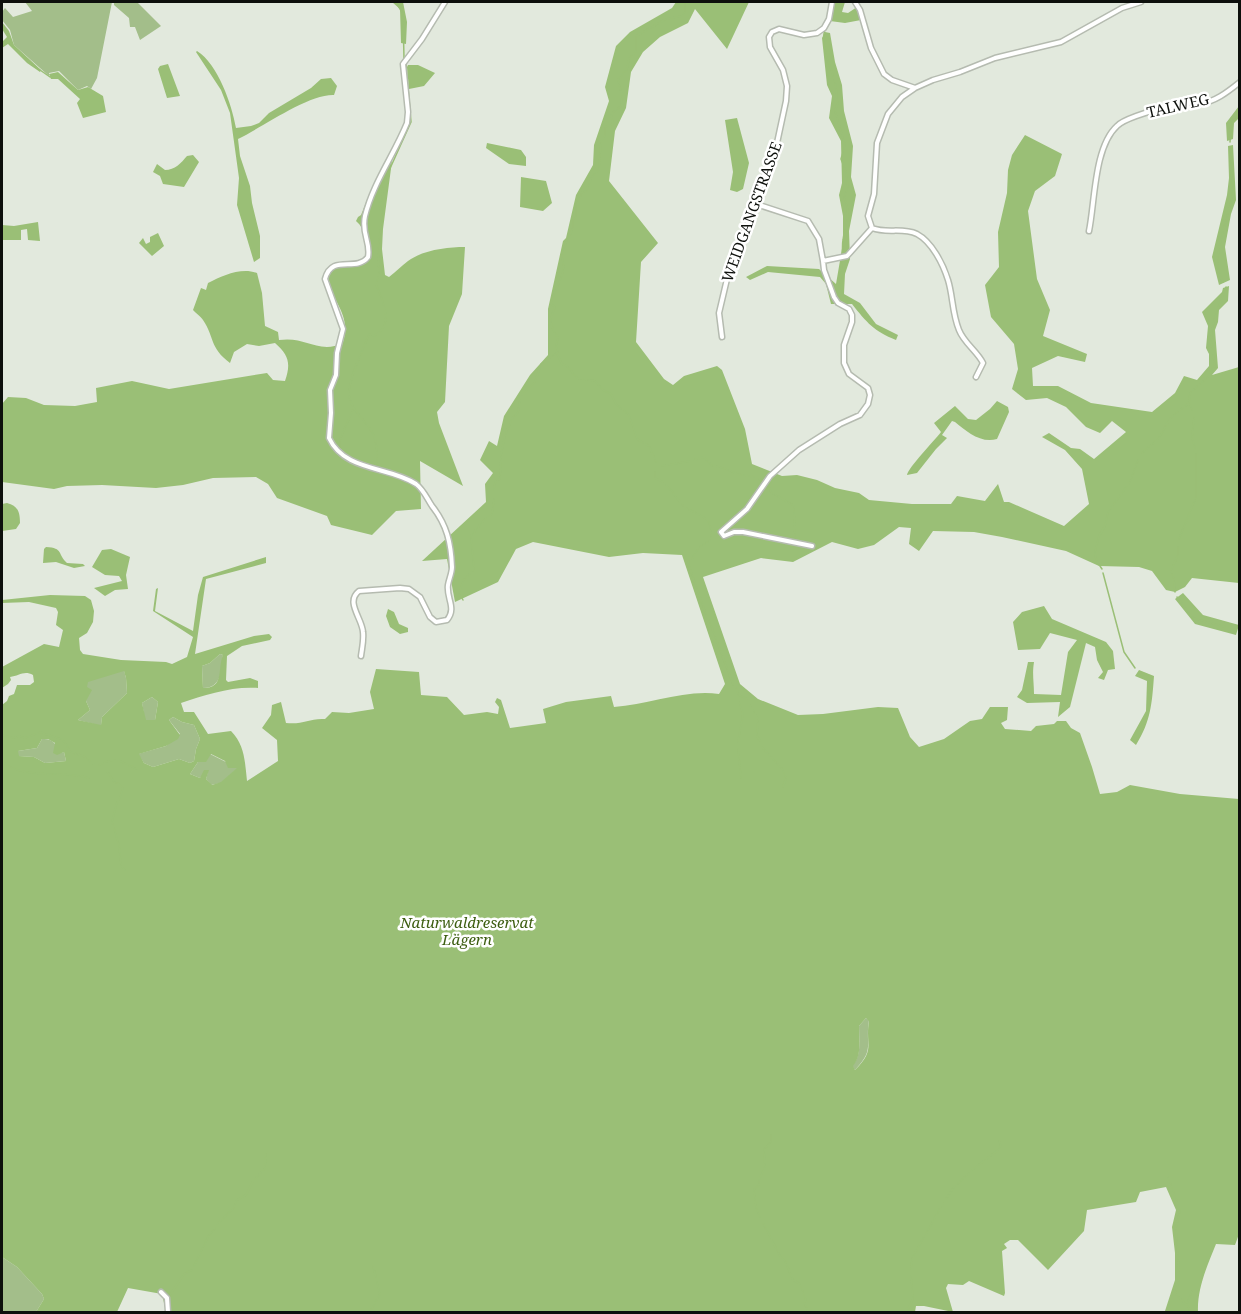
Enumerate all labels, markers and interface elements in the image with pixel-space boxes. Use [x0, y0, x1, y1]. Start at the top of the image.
street label: TALWEG [1145, 88, 1211, 122]
street label: WEIDGANGSTRASSE [716, 139, 786, 285]
park label: Naturwaldreservat Lägern [399, 912, 534, 949]

